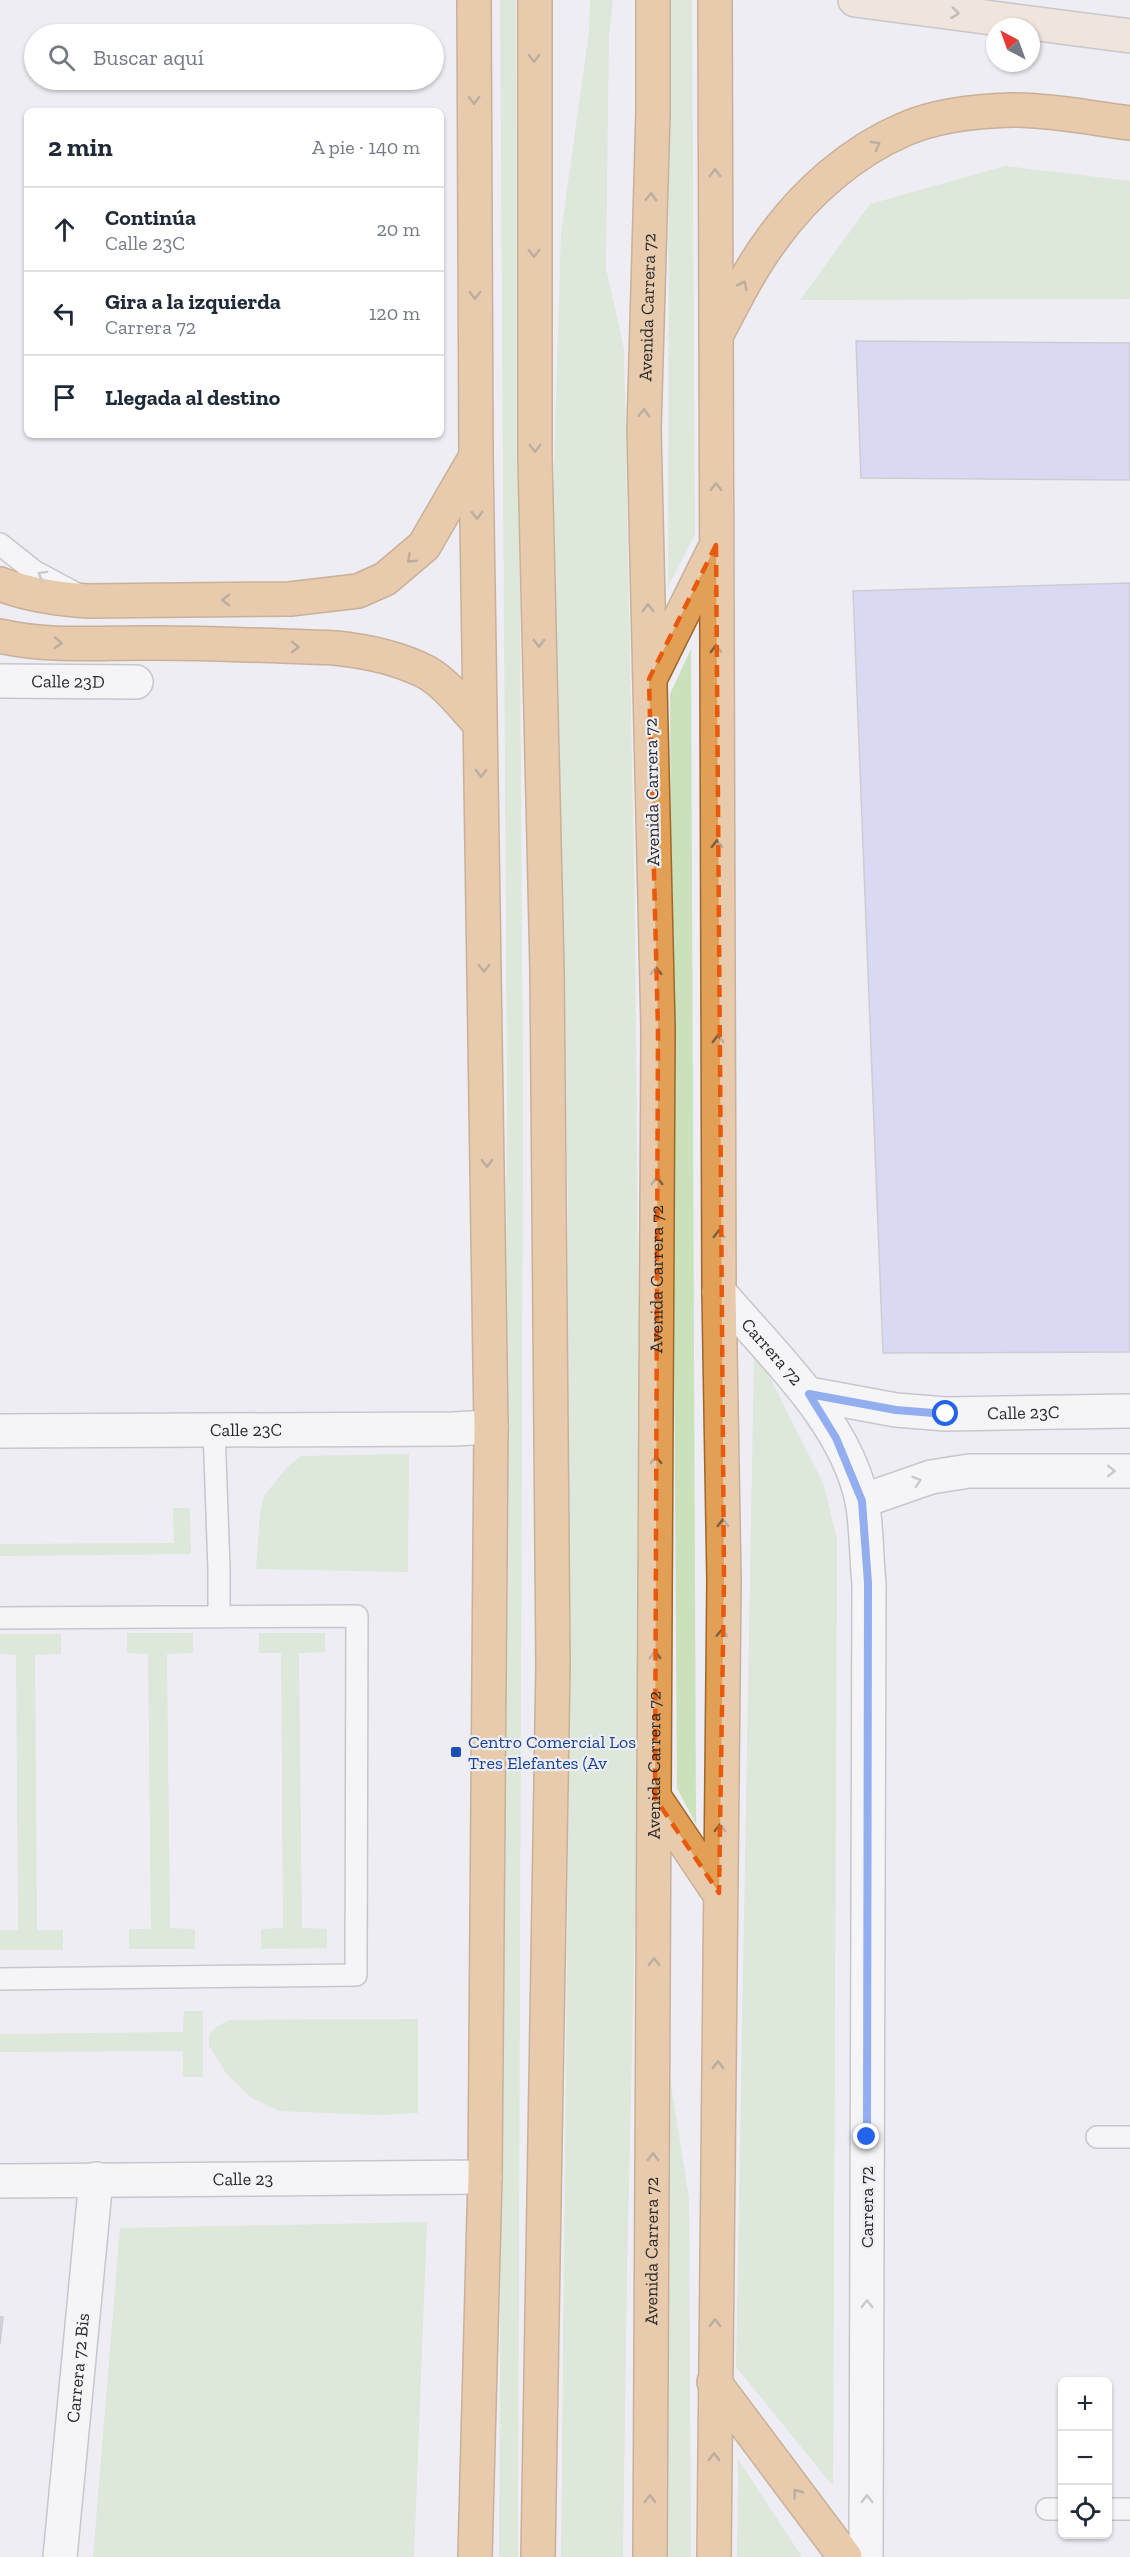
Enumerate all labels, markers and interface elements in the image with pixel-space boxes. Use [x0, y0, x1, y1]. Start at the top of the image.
one-way arrow [950, 6, 959, 19]
north arrow [986, 18, 1040, 72]
search box [24, 24, 444, 90]
icon: search [45, 41, 78, 74]
text: Buscar aquí [93, 44, 204, 71]
one-way arrow [528, 54, 540, 63]
one-way arrow [468, 96, 480, 105]
text: 2 min [48, 131, 113, 163]
text: A pie · 140 m [312, 135, 420, 159]
one-way arrow [869, 141, 880, 152]
one-way arrow [709, 169, 721, 178]
one-way arrow [644, 192, 657, 201]
text: Continúa [105, 204, 196, 231]
icon: ahead [48, 213, 81, 246]
text: 20 m [376, 217, 420, 241]
text: Calle 23C [105, 231, 185, 255]
street label: Avenida Carrera 72 [634, 233, 661, 382]
one-way arrow [528, 249, 540, 258]
one-way arrow [736, 280, 748, 291]
text: Gira a la izquierda [105, 288, 281, 315]
one-way arrow [469, 291, 481, 300]
icon: left [48, 297, 81, 330]
text: 120 m [369, 301, 420, 325]
text: Carrera 72 [105, 315, 196, 339]
icon: arrive [48, 381, 81, 414]
text: Llegada al destino [105, 384, 280, 411]
one-way arrow [638, 408, 651, 417]
one-way arrow [529, 444, 541, 453]
one-way arrow [710, 482, 722, 491]
one-way arrow [470, 510, 483, 519]
one-way arrow [407, 551, 418, 562]
one-way arrow [38, 571, 48, 582]
one-way arrow [222, 594, 231, 606]
one-way arrow [642, 603, 654, 612]
one-way arrow [53, 636, 62, 649]
one-way arrow [533, 639, 545, 648]
one-way arrow [290, 640, 299, 653]
one-way arrow [710, 644, 722, 653]
street label: Calle 23D [31, 670, 105, 693]
street label: Avenida Carrera 72 [640, 718, 664, 866]
one-way arrow [475, 768, 487, 777]
one-way arrow [711, 839, 723, 848]
one-way arrow [478, 963, 490, 972]
one-way arrow [650, 966, 663, 975]
one-way arrow [712, 1034, 724, 1043]
one-way arrow [481, 1158, 493, 1167]
one-way arrow [651, 1177, 663, 1186]
street label: Avenida Carrera 72 [645, 1205, 668, 1353]
one-way arrow [713, 1229, 725, 1238]
street label: Carrera 72 [737, 1314, 807, 1390]
route start [932, 1400, 958, 1426]
street label: Calle 23C [987, 1401, 1060, 1424]
street label: Calle 23C [210, 1419, 282, 1441]
one-way arrow [650, 1456, 662, 1465]
one-way arrow [1106, 1465, 1115, 1477]
one-way arrow [911, 1476, 922, 1488]
one-way arrow [716, 1518, 729, 1527]
one-way arrow [716, 1629, 728, 1638]
one-way arrow [649, 1651, 661, 1660]
street label: Avenida Carrera 72 [643, 1691, 666, 1839]
place label: Centro Comercial Los Tres Elefantes (Av [468, 1731, 636, 1774]
marker: Centro Comercial Los Tres Elefantes (Av [449, 1745, 463, 1759]
one-way arrow [714, 1824, 726, 1833]
one-way arrow [648, 1957, 660, 1966]
one-way arrow [711, 2061, 724, 2070]
route end [853, 2123, 879, 2149]
one-way arrow [647, 2152, 659, 2161]
street label: Carrera 72 [856, 2166, 878, 2248]
street label: Calle 23 [213, 2168, 274, 2190]
street label: Avenida Carrera 72 [640, 2177, 663, 2325]
one-way arrow [861, 2299, 873, 2308]
street label: Carrera 72 Bis [62, 2312, 94, 2424]
one-way arrow [709, 2319, 721, 2328]
map controls [1058, 2377, 1112, 2539]
button: + [1058, 2377, 1112, 2431]
button: − [1058, 2431, 1112, 2485]
one-way arrow [708, 2452, 720, 2461]
button: locate [1058, 2485, 1112, 2539]
one-way arrow [794, 2489, 805, 2500]
one-way arrow [644, 2494, 657, 2503]
one-way arrow [861, 2494, 873, 2503]

